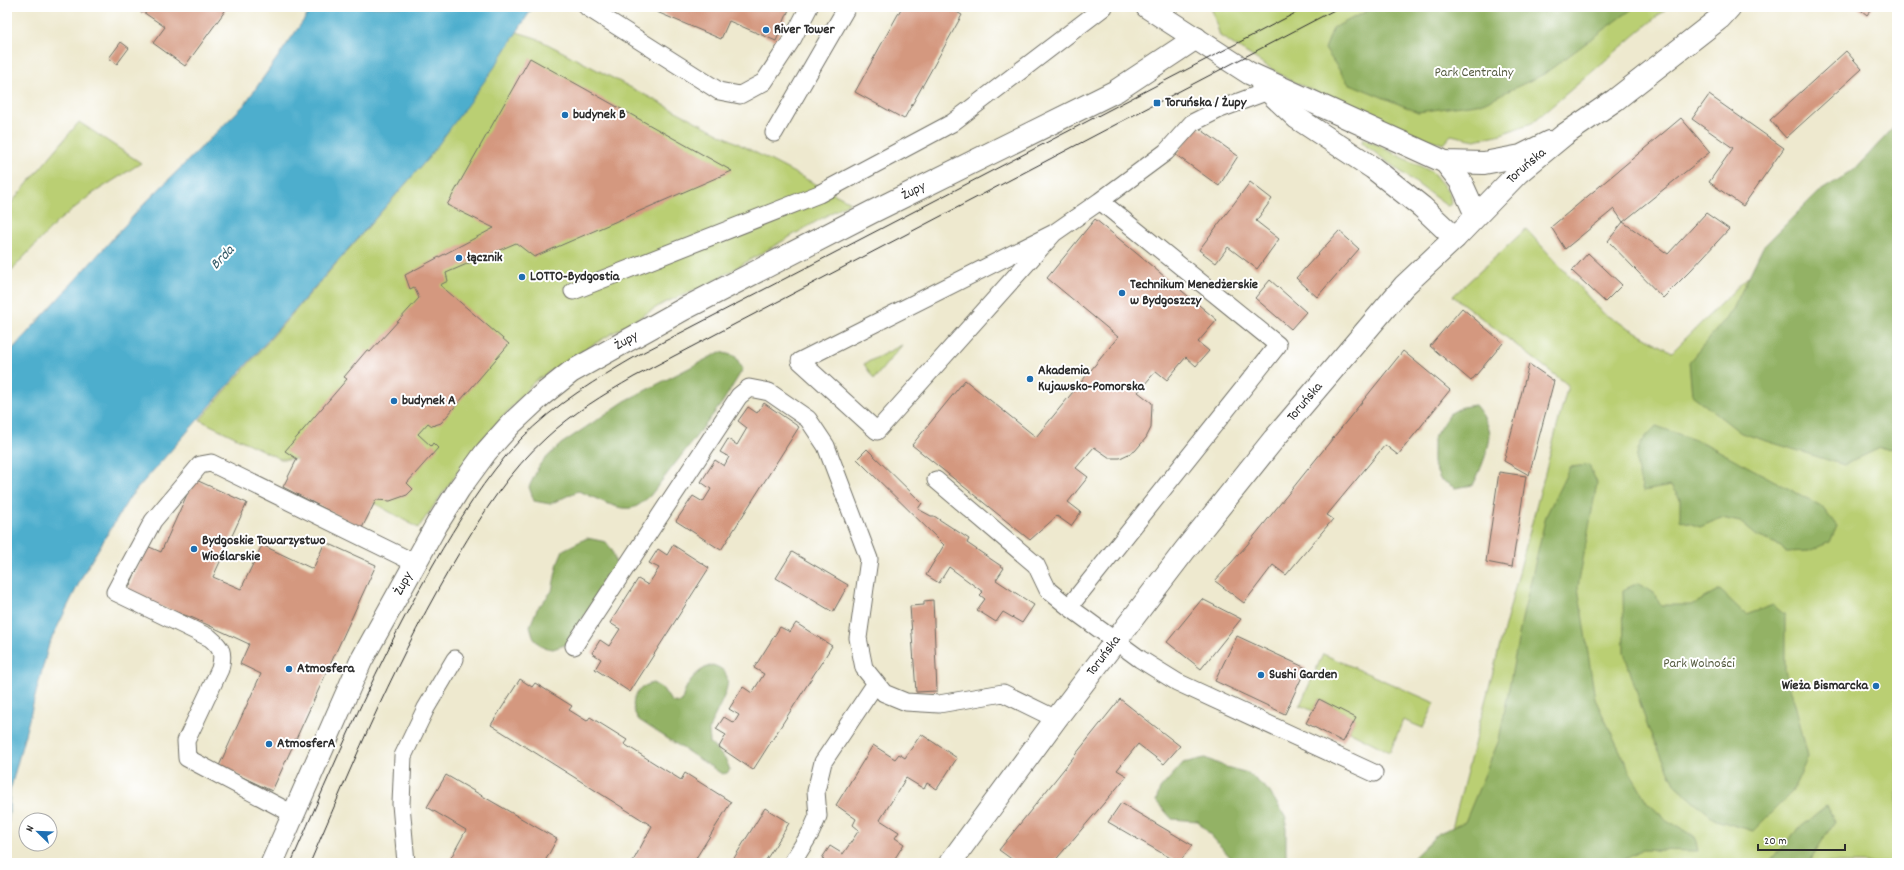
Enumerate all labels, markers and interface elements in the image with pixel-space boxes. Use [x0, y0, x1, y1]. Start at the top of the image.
place label: River Tower [774, 20, 836, 40]
marker: River Tower [761, 25, 771, 35]
park label: Park Centralny [1434, 63, 1514, 83]
place label: Toruńska / Żupy [1165, 93, 1248, 113]
marker: Toruńska / Żupy [1152, 98, 1162, 108]
place label: budynek B [573, 105, 626, 125]
marker: budynek B [560, 110, 570, 120]
street label: Toruńska [1502, 143, 1551, 189]
street label: Żupy [898, 177, 929, 206]
water label: Brda [206, 240, 241, 275]
place label: łącznik [466, 248, 503, 268]
marker: łącznik [454, 253, 464, 263]
place label: LOTTO-Bydgostia [530, 267, 621, 287]
marker: LOTTO-Bydgostia [517, 272, 527, 282]
place label: Technikum Menedżerskie w Bydgoszczy [1130, 275, 1258, 311]
marker: Technikum Menedżerskie w Bydgoszczy [1117, 288, 1127, 298]
street label: Żupy [611, 326, 642, 356]
place label: Akademia Kujawsko-Pomorska [1038, 361, 1146, 397]
marker: Akademia Kujawsko-Pomorska [1025, 374, 1035, 384]
street label: Toruńska [1283, 378, 1328, 426]
place label: budynek A [402, 391, 456, 411]
marker: budynek A [389, 396, 399, 406]
place label: Bydgoskie Towarzystwo Wioślarskie [202, 531, 325, 567]
marker: Bydgoskie Towarzystwo Wioślarskie [189, 544, 199, 554]
street label: Żupy [389, 568, 419, 599]
street label: Toruńska [1082, 631, 1126, 681]
park label: Park Wolności [1663, 654, 1735, 674]
place label: Atmosfera [297, 659, 356, 679]
marker: Atmosfera [284, 664, 294, 674]
place label: Sushi Garden [1269, 665, 1338, 685]
marker: Sushi Garden [1256, 670, 1266, 680]
place label: Wieża Bismarcka [1782, 676, 1869, 696]
marker: Wieża Bismarcka [1871, 681, 1881, 691]
place label: AtmosferA [277, 734, 336, 754]
marker: AtmosferA [264, 739, 274, 749]
north arrow [18, 812, 58, 852]
text: N [22, 823, 39, 835]
scale bar [1758, 826, 1845, 852]
text: 20 m [1764, 833, 1787, 850]

